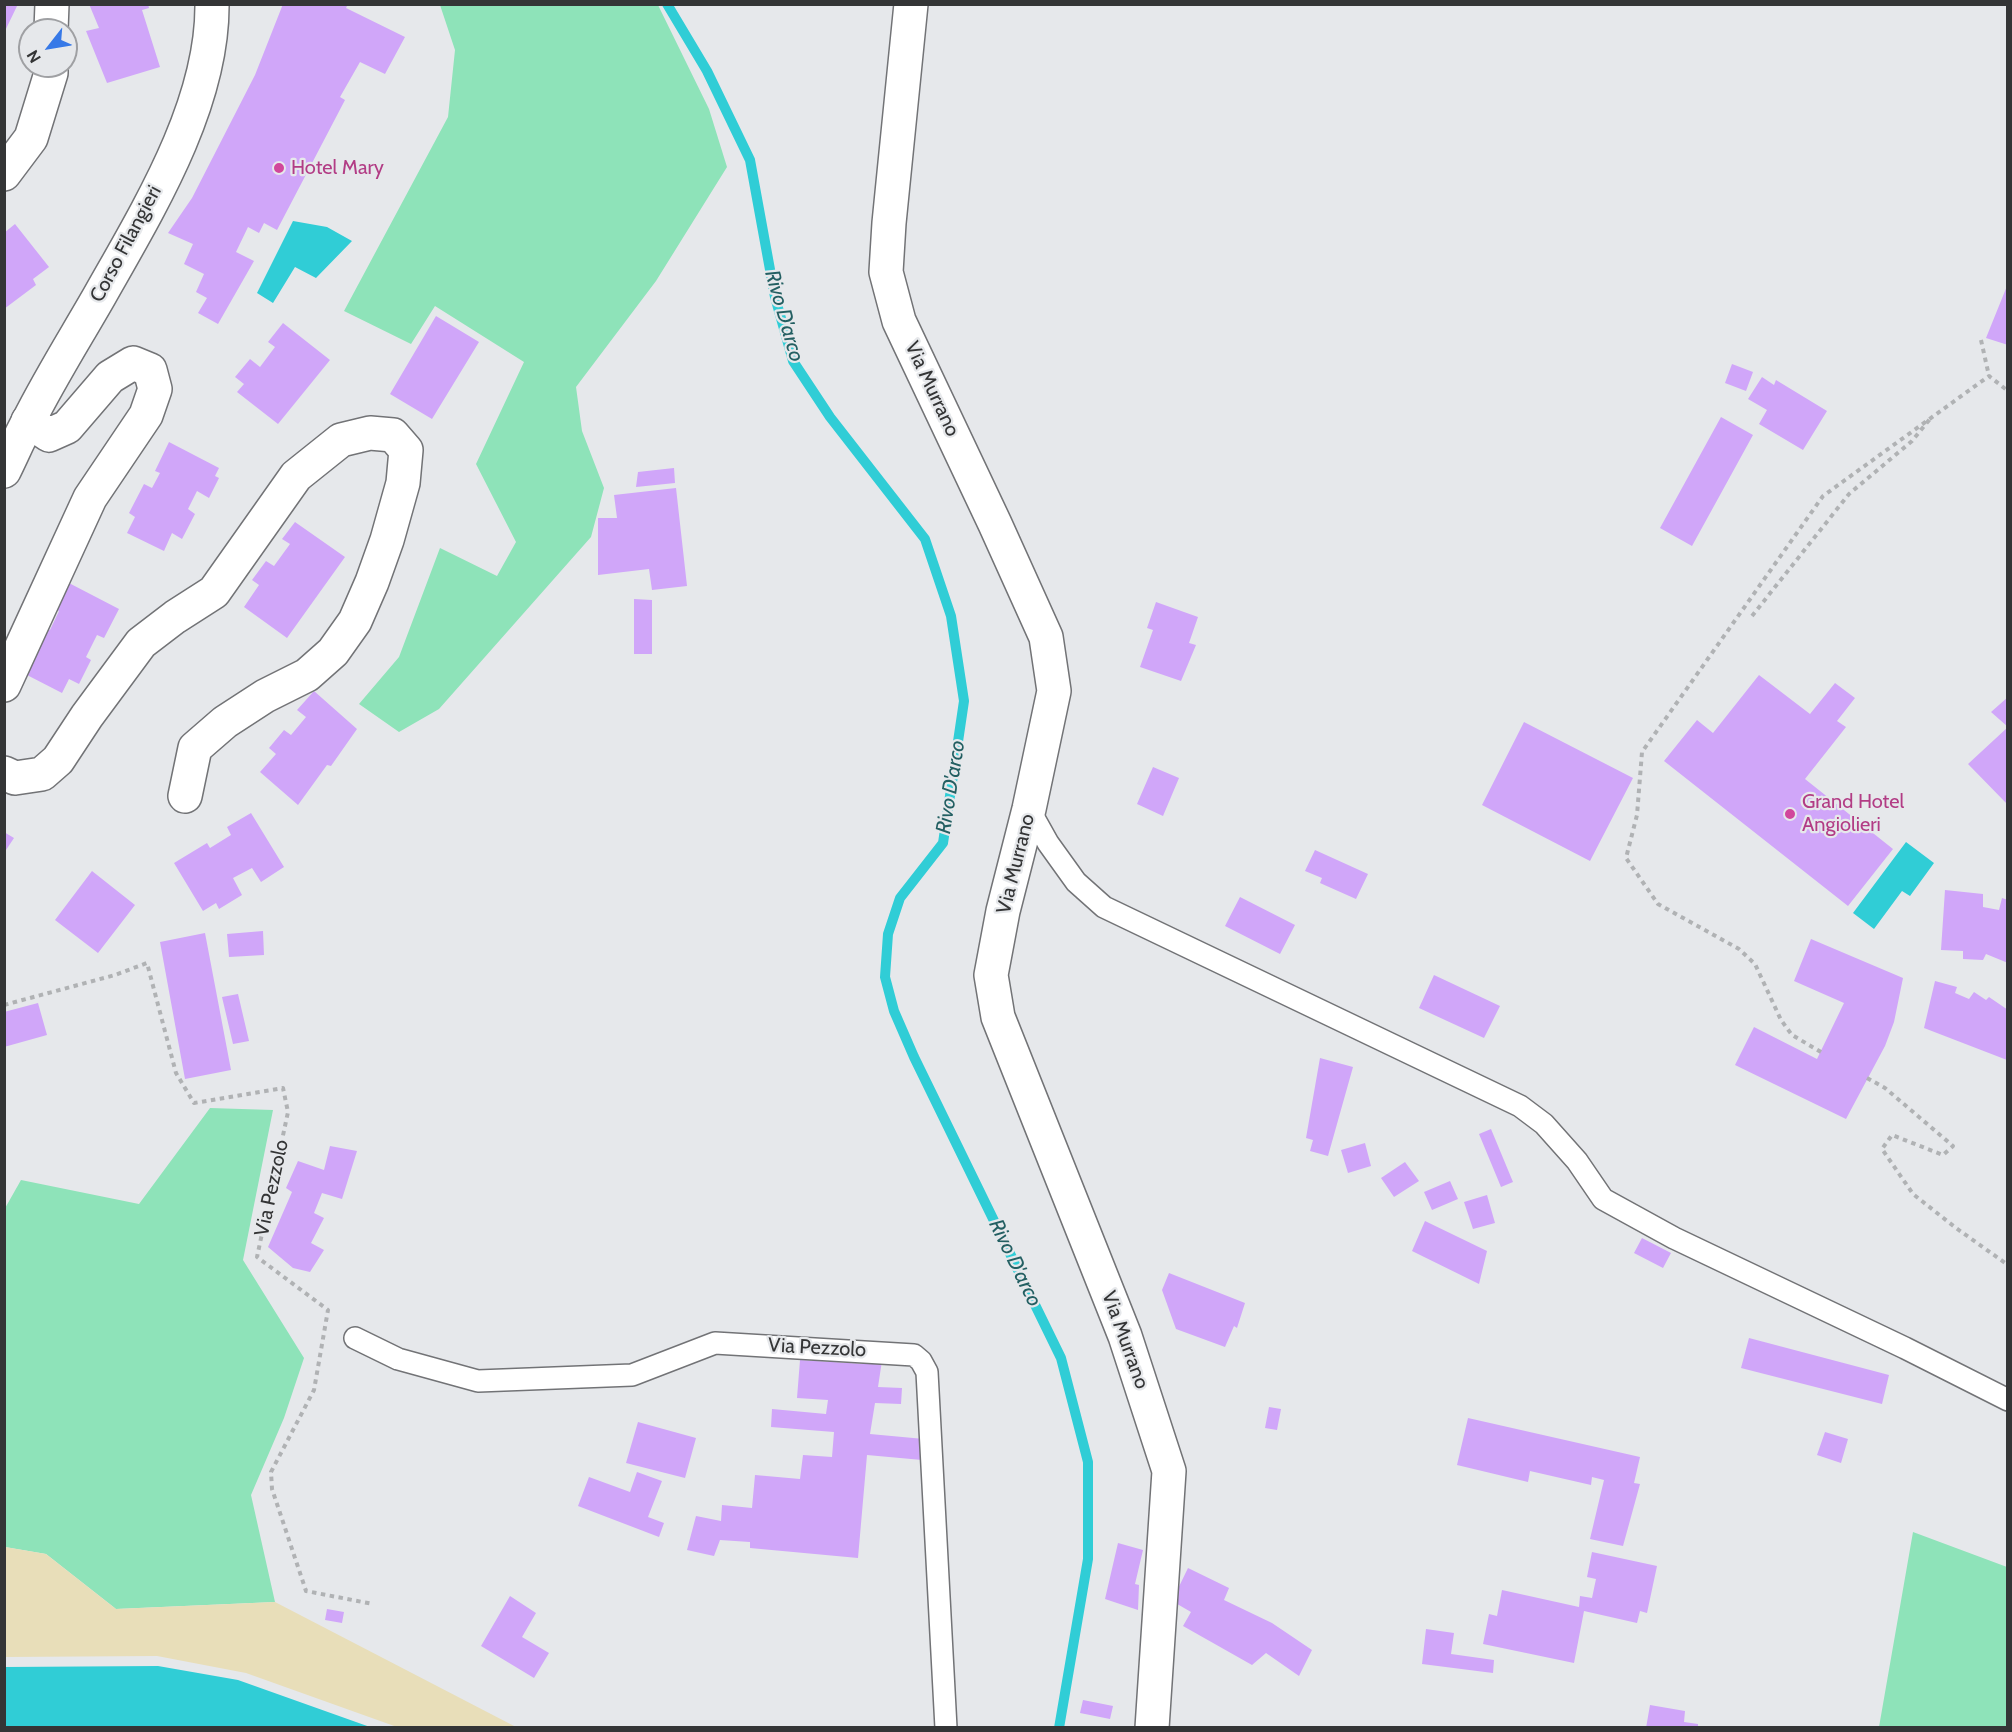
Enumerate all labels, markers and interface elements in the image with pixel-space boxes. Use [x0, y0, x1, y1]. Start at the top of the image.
north arrow [18, 18, 78, 78]
text: N [23, 47, 45, 66]
place label: Hotel Mary [291, 156, 384, 180]
marker: Hotel Mary [272, 161, 286, 175]
street label: Corso Filangieri [85, 182, 167, 306]
water label: Rivo D'arco [759, 267, 809, 365]
street label: Via Murrano [900, 338, 964, 440]
water label: Rivo D'arco [931, 739, 971, 835]
place label: Grand Hotel Angiolieri [1802, 790, 1904, 837]
marker: Grand Hotel Angiolieri [1783, 807, 1797, 821]
street label: Via Murrano [992, 812, 1040, 916]
street label: Via Pezzolo [250, 1138, 294, 1238]
water label: Rivo D'arco [983, 1215, 1047, 1311]
street label: Via Murrano [1096, 1288, 1154, 1392]
street label: Via Pezzolo [767, 1333, 867, 1363]

